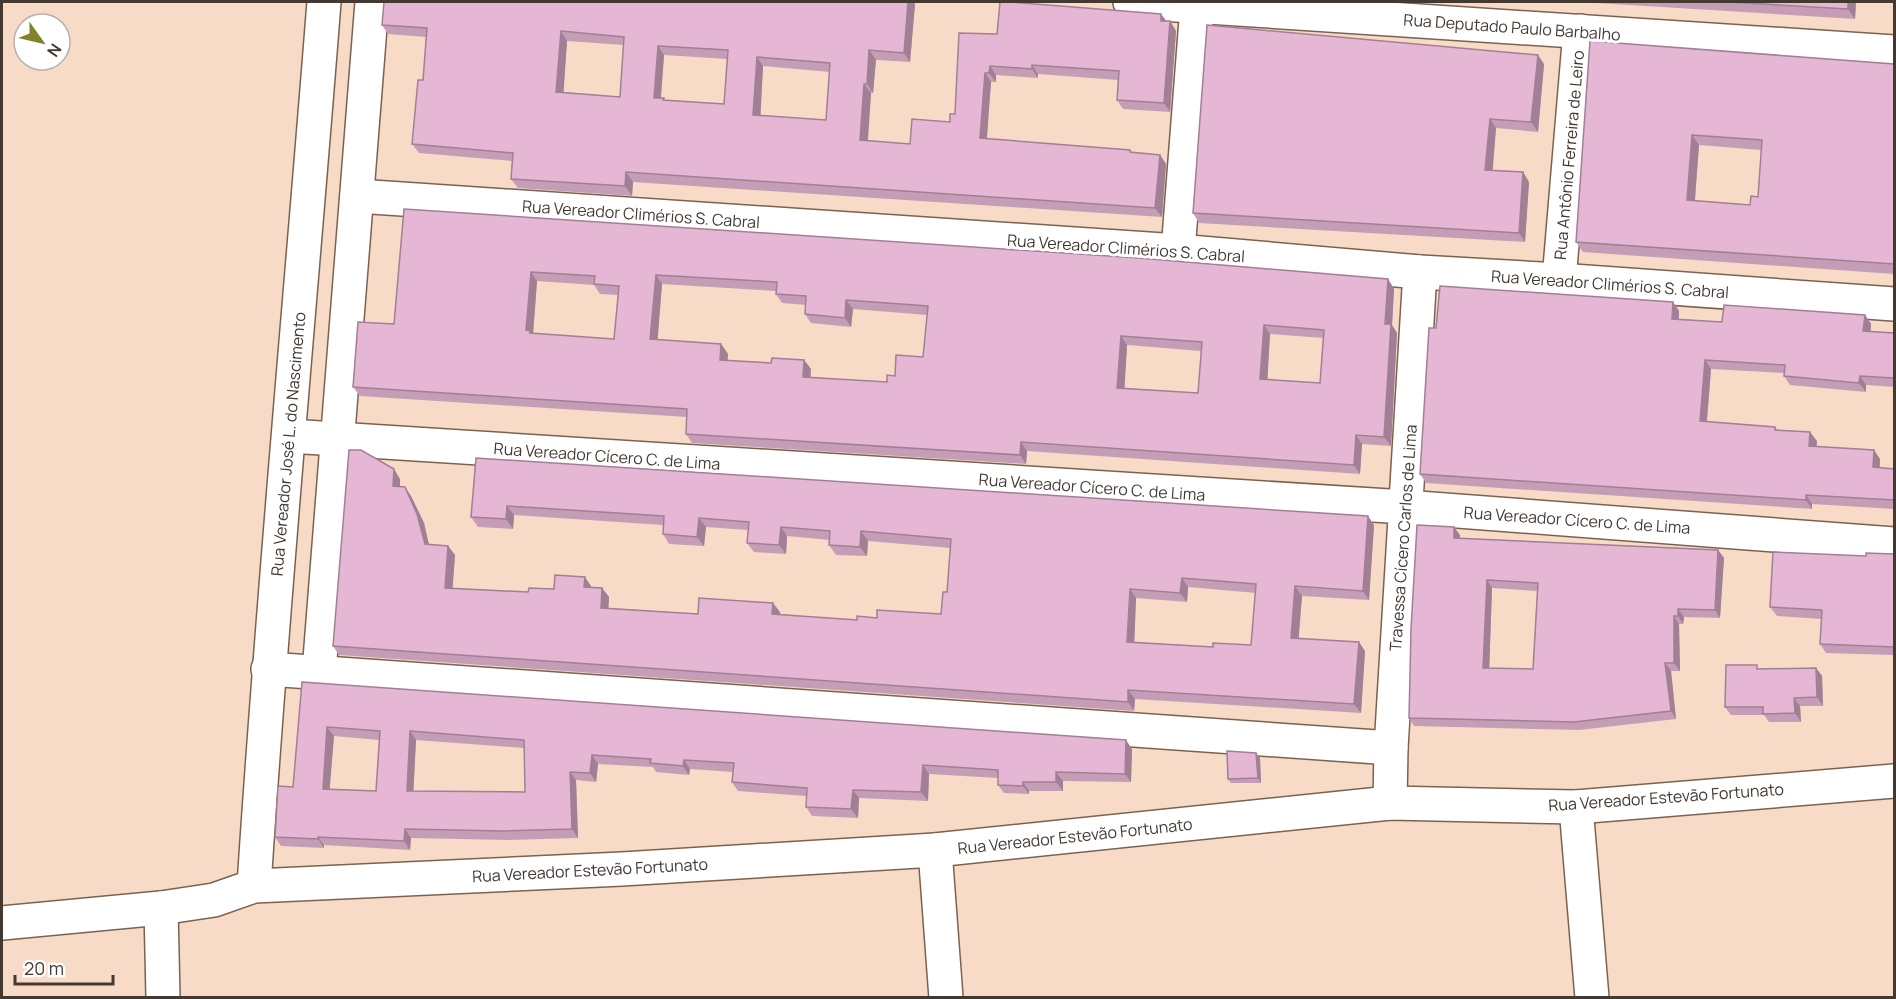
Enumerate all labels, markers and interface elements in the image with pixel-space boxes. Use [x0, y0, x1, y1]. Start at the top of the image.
street label: Rua Deputado Paulo Barbalho [1403, 8, 1621, 46]
north arrow [12, 12, 72, 72]
text: N [42, 39, 67, 61]
street label: Rua Antônio Ferreira de Leiro [1549, 49, 1589, 261]
street label: Rua Vereador Climérios S. Cabral [521, 195, 761, 233]
street label: Rua Vereador Climérios S. Cabral [1006, 229, 1246, 267]
street label: Rua Vereador Climérios S. Cabral [1490, 265, 1730, 303]
street label: Rua Vereador José L. do Nascimento [265, 311, 311, 577]
street label: Travessa Cícero Carlos de Lima [1384, 424, 1422, 652]
street label: Rua Vereador Cícero C. de Lima [493, 437, 721, 475]
street label: Rua Vereador Cícero C. de Lima [978, 468, 1206, 506]
street label: Rua Vereador Cícero C. de Lima [1463, 501, 1691, 539]
street label: Rua Vereador Estevão Fortunato [1547, 778, 1785, 816]
street label: Rua Vereador Estevão Fortunato [956, 813, 1194, 859]
street label: Rua Vereador Estevão Fortunato [472, 853, 708, 887]
scale bar [15, 948, 112, 986]
text: 20 m [24, 956, 64, 980]

